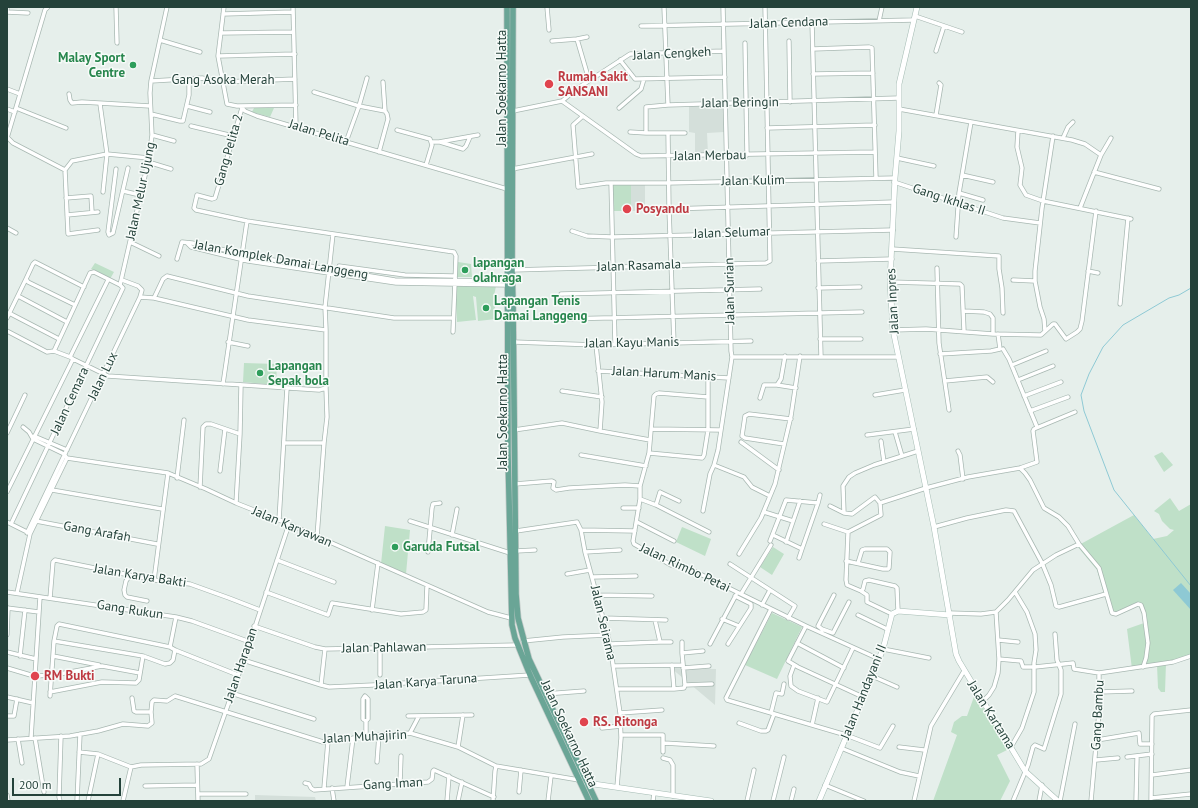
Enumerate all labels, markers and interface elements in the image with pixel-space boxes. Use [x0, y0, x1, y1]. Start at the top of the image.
street label: Jalan Cendana [749, 14, 829, 32]
street label: Jalan Soekarno Hatta [494, 30, 510, 146]
street label: Jalan Cengkeh [632, 44, 712, 64]
place label: Malay Sport Centre [58, 50, 125, 81]
marker: Malay Sport Centre [128, 60, 138, 70]
place label: Rumah Sakit SANSANI [558, 69, 628, 100]
street label: Gang Asoka Merah [171, 72, 275, 88]
marker: Rumah Sakit SANSANI [543, 78, 555, 90]
street label: Jalan Beringin [701, 95, 779, 111]
street label: Gang Pelita 2 [211, 112, 247, 188]
street label: Jalan Pelita [287, 116, 351, 150]
street label: Jalan Melur Ujung [123, 141, 159, 241]
street label: Jalan Merbau [673, 148, 747, 164]
street label: Jalan Kulim [721, 173, 785, 189]
street label: Gang Ikhlas II [911, 181, 987, 219]
place label: Posyandu [636, 201, 689, 217]
marker: Posyandu [621, 203, 633, 215]
street label: Jalan Selumar [693, 224, 771, 242]
street label: Jalan Komplek Damai Langgeng [193, 237, 369, 283]
place label: lapangan olahraga [473, 255, 524, 286]
street label: Jalan Rasamala [597, 257, 681, 275]
street label: Jalan Surian [722, 258, 738, 324]
marker: lapangan olahraga [460, 265, 470, 275]
street label: Jalan Inpres [883, 268, 903, 334]
place label: Lapangan Tenis Damai Langgeng [494, 293, 587, 324]
marker: Lapangan Tenis Damai Langgeng [481, 303, 491, 313]
street label: Jalan Kayu Manis [585, 334, 679, 352]
street label: Jalan Lux [85, 350, 121, 402]
street label: Jalan Soekarno Hatta [495, 354, 511, 470]
place label: Lapangan Sepak bola [268, 358, 329, 389]
street label: Jalan Harum Manis [611, 363, 717, 385]
street label: Jalan Cemara [48, 365, 92, 437]
marker: Lapangan Sepak bola [255, 368, 265, 378]
street label: Jalan Karyawan [250, 503, 334, 551]
street label: Gang Arafah [62, 518, 132, 546]
place label: Garuda Futsal [403, 539, 480, 555]
street label: Jalan Rimbo Petai [637, 540, 733, 596]
marker: Garuda Futsal [390, 542, 400, 552]
street label: Jalan Karya Bakti [93, 561, 187, 591]
street label: Jalan Seirama [587, 584, 619, 662]
street label: Gang Rukun [96, 597, 164, 623]
street label: Jalan Harapan [221, 626, 261, 704]
street label: Jalan Pahlawan [341, 639, 427, 657]
street label: Jalan Handayani II [838, 642, 890, 742]
place label: RM Bukti [44, 668, 95, 684]
marker: RM Bukti [29, 670, 41, 682]
street label: Jalan Karya Taruna [374, 671, 478, 693]
street label: Jalan Soekarno Hatta [537, 678, 601, 790]
street label: Jalan Kartama [964, 678, 1018, 752]
street label: Gang Bambu [1088, 679, 1108, 751]
place label: RS. Ritonga [593, 714, 657, 730]
marker: RS. Ritonga [578, 716, 590, 728]
street label: Jalan Muhajirin [323, 727, 407, 747]
scale bar [14, 770, 123, 796]
street label: Gang Iman [363, 775, 423, 793]
text: 200 m [19, 777, 52, 792]

